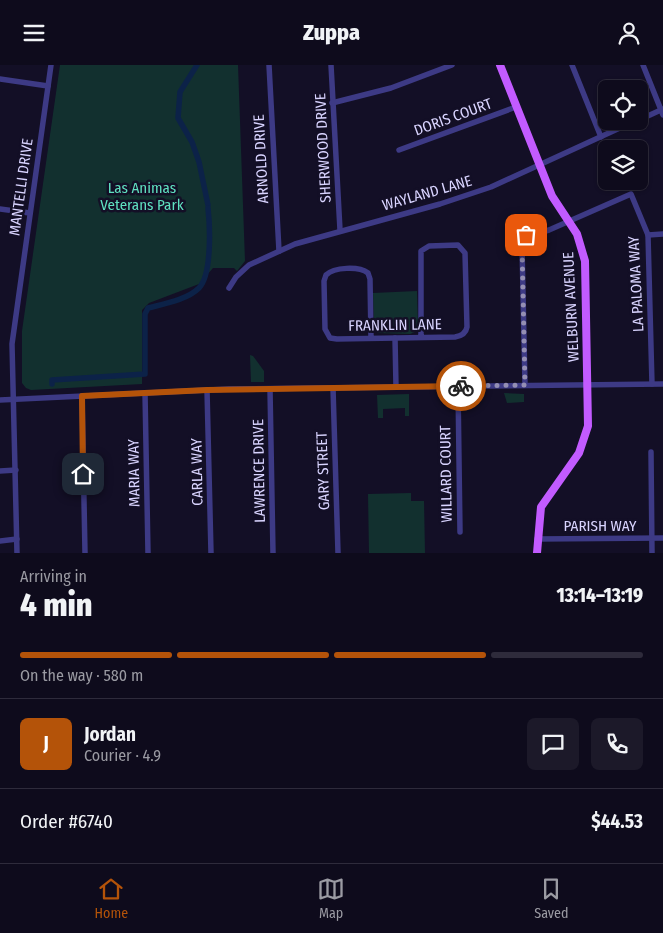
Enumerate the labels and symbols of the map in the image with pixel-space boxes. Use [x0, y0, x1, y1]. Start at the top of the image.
street label: SHERWOOD DRIVE [311, 93, 335, 203]
street label: DORIS COURT [412, 95, 494, 139]
street label: ARNOLD DRIVE [250, 114, 272, 204]
street label: MANTELLI DRIVE [5, 137, 37, 237]
street label: WAYLAND LANE [380, 172, 474, 214]
park label: Las Animas Veterans Park [100, 179, 184, 214]
pin [505, 214, 547, 256]
street label: LA PALOMA WAY [624, 235, 648, 332]
street label: WELBURN AVENUE [559, 252, 583, 362]
street label: FRANKLIN LANE [348, 315, 442, 335]
courier [436, 361, 486, 411]
street label: LAWRENCE DRIVE [249, 419, 269, 523]
street label: WILLARD COURT [436, 425, 456, 523]
street label: GARY STREET [313, 431, 333, 511]
street label: MARIA WAY [124, 438, 144, 507]
street label: CARLA WAY [187, 438, 207, 506]
pin [62, 453, 104, 495]
street label: PARISH WAY [564, 517, 637, 535]

